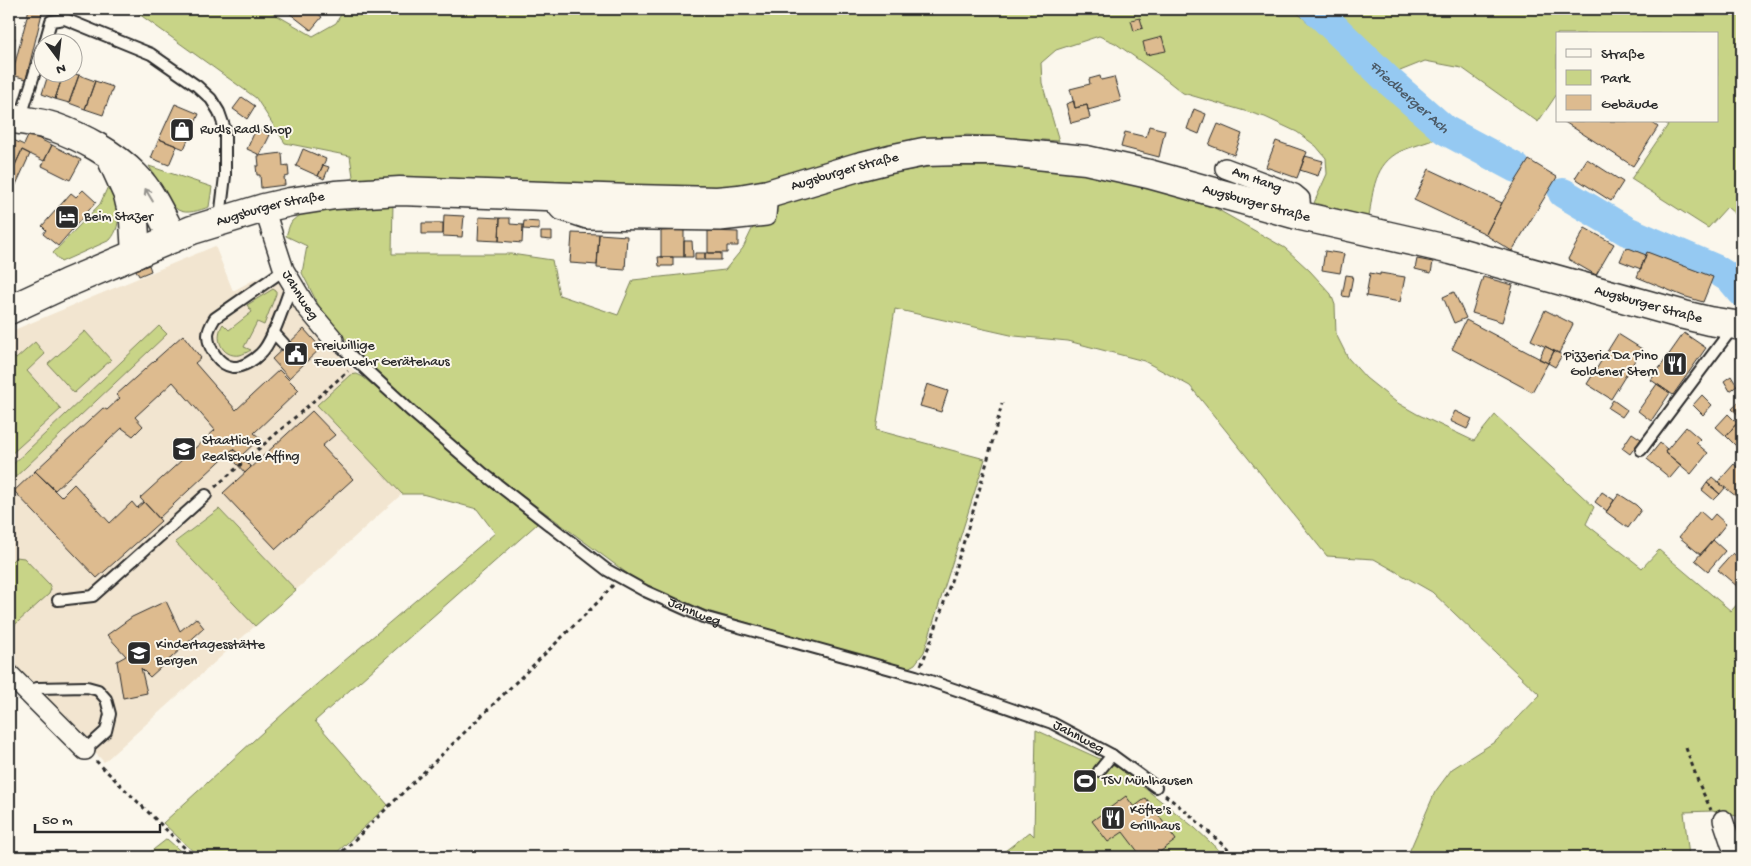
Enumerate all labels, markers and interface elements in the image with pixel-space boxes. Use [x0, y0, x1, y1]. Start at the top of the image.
north arrow [32, 32, 82, 82]
legend [1556, 32, 1718, 122]
text: Straße [1601, 46, 1645, 64]
water label: Friedberger Ach [1365, 57, 1453, 139]
text: N [54, 59, 67, 78]
text: Park [1600, 70, 1631, 88]
text: Gebäude [1601, 96, 1658, 114]
shop icon: Rudls Radl Shop [169, 117, 195, 143]
place label: Rudls Radl Shop [200, 122, 292, 139]
street label: Augsburger Straße [789, 149, 901, 195]
street label: Am Hang [1230, 163, 1284, 197]
street label: Augsburger Straße [1200, 181, 1313, 226]
street label: Augsburger Straße [214, 188, 326, 231]
one-way arrow [144, 189, 154, 203]
hotel icon: Beim Stazer [54, 204, 80, 230]
place label: Beim Stazer [83, 209, 154, 226]
street label: Jahnweg [278, 267, 322, 324]
street label: Augsburger Straße [1592, 282, 1705, 328]
place label: Freiwillige Feuerwehr Gerätehaus [313, 338, 451, 371]
public building icon: Freiwillige Feuerwehr Gerätehaus [283, 341, 309, 367]
place label: Pizzeria Da Pino Goldener Stern [1563, 348, 1658, 381]
restaurant icon: Pizzeria Da Pino Goldener Stern [1662, 351, 1688, 377]
place label: Staatliche Realschule Affing [202, 433, 300, 466]
school or university icon: Staatliche Realschule Affing [171, 436, 197, 462]
street label: Jahnweg [665, 594, 722, 630]
place label: Kindertagesstätte Bergen [155, 637, 266, 670]
school or university icon: Kindertagesstätte Bergen [126, 640, 152, 666]
street label: Jahnweg [1050, 717, 1107, 758]
sports icon: TSV Mühlhausen [1072, 768, 1098, 794]
place label: TSV Mühlhausen [1101, 773, 1193, 790]
scale bar [35, 801, 160, 833]
place label: Köfte's Grillhaus [1130, 802, 1181, 835]
restaurant icon: Köfte's Grillhaus [1100, 805, 1126, 831]
text: 50 m [42, 812, 73, 830]

